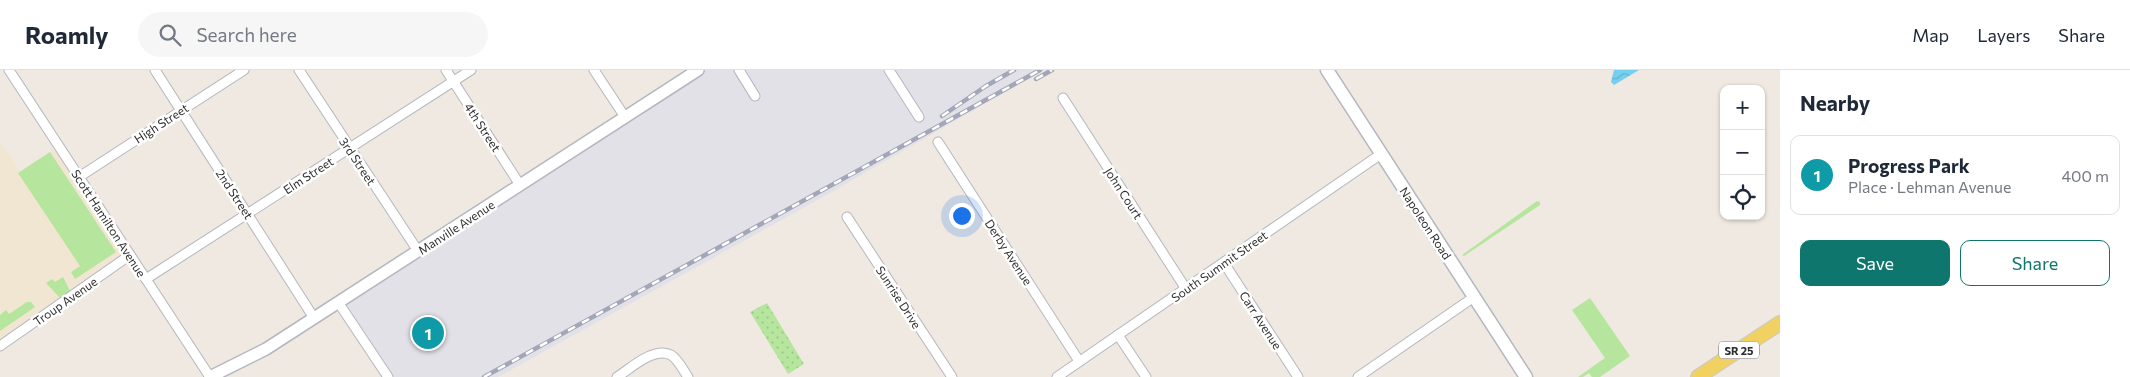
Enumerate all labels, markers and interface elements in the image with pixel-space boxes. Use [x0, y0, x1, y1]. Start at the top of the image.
search box [138, 12, 488, 57]
text: Roamly [25, 20, 108, 49]
icon: search [156, 21, 184, 49]
text: Search here [196, 23, 297, 46]
text: Map [1912, 24, 1949, 46]
text: Layers [1977, 24, 2030, 46]
text: Share [2058, 24, 2105, 46]
map controls [1720, 85, 1765, 220]
button: + [1720, 85, 1765, 130]
text: Nearby [1800, 90, 1870, 115]
street label: High Street [131, 100, 191, 146]
street label: 4th Street [462, 100, 504, 154]
button: − [1720, 130, 1765, 175]
street label: 3rd Street [337, 134, 379, 188]
street label: Elm Street [280, 154, 336, 196]
text: Progress Park [1848, 154, 1970, 177]
street label: John Court [1101, 165, 1146, 222]
street label: 2nd Street [214, 166, 256, 222]
text: 1 [1813, 166, 1821, 185]
text: 400 m [2061, 166, 2109, 185]
street label: Scott Hamilton Avenue [69, 167, 149, 279]
button: locate [1720, 175, 1765, 220]
text: Place · Lehman Avenue [1848, 177, 2011, 196]
street label: Napoleon Road [1397, 184, 1455, 262]
street label: Manville Avenue [415, 197, 497, 257]
your location [949, 203, 975, 229]
street label: Derby Avenue [983, 217, 1035, 287]
street label: South Summit Street [1168, 228, 1270, 304]
button: Save [1800, 240, 1950, 286]
button: Share [1960, 240, 2110, 286]
street label: Sunrise Drive [874, 263, 924, 331]
street label: Troup Avenue [30, 274, 100, 328]
street label: Carr Avenue [1237, 288, 1285, 352]
pin: 1 [412, 314, 444, 352]
road number: SR 25 [1719, 342, 1759, 358]

